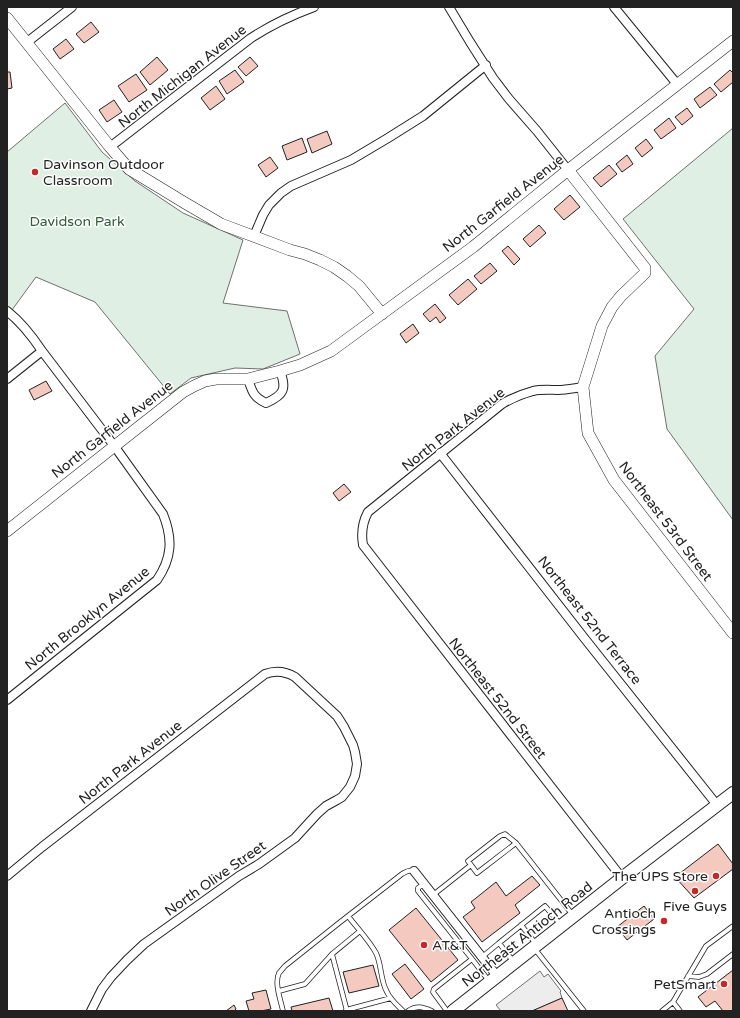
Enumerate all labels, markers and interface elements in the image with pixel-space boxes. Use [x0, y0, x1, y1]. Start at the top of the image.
street label: North Michigan Avenue [115, 21, 250, 132]
street label: North Garfield Avenue [439, 151, 567, 256]
place label: Davinson Outdoor Classroom [43, 156, 165, 189]
marker: Davinson Outdoor Classroom [30, 167, 40, 177]
park label: Davidson Park [29, 213, 125, 230]
street label: North Garfield Avenue [48, 377, 176, 482]
street label: North Park Avenue [398, 384, 508, 475]
street label: Northeast 53rd Street [615, 458, 717, 585]
street label: Northeast 52nd Terrace [534, 553, 645, 688]
street label: North Brooklyn Avenue [22, 563, 153, 674]
street label: Northeast 52nd Street [445, 634, 551, 763]
street label: North Park Avenue [75, 717, 185, 808]
street label: North Olive Street [161, 837, 270, 920]
place label: The UPS Store [612, 868, 708, 885]
marker: The UPS Store [711, 871, 721, 881]
street label: Northeast Antioch Road [459, 878, 596, 991]
marker: Five Guys [690, 886, 700, 896]
place label: Five Guys [663, 898, 727, 915]
place label: Antioch Crossings [592, 905, 656, 938]
marker: Antioch Crossings [659, 916, 669, 926]
place label: AT&T [432, 937, 468, 954]
marker: AT&T [419, 940, 429, 950]
place label: PetSmart [654, 976, 717, 993]
marker: PetSmart [719, 979, 729, 989]

